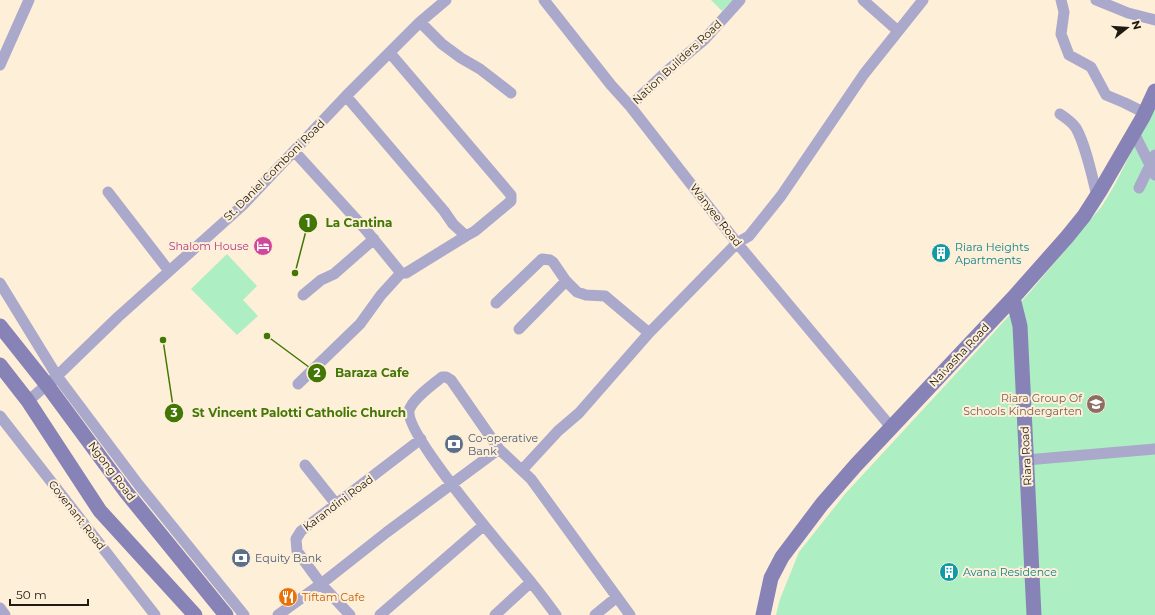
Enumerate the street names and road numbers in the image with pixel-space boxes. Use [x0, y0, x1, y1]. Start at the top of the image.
street label: Nation Builders Road [629, 17, 725, 107]
street label: St. Daniel Comboni Road [220, 116, 328, 224]
street label: Wanyee Road [687, 181, 745, 249]
street label: Naivasha Road [926, 320, 992, 390]
street label: Riara Road [1017, 426, 1035, 486]
street label: Ngong Road [85, 439, 139, 503]
street label: Karandini Road [300, 472, 376, 534]
street label: Covenant Road [46, 478, 108, 552]

